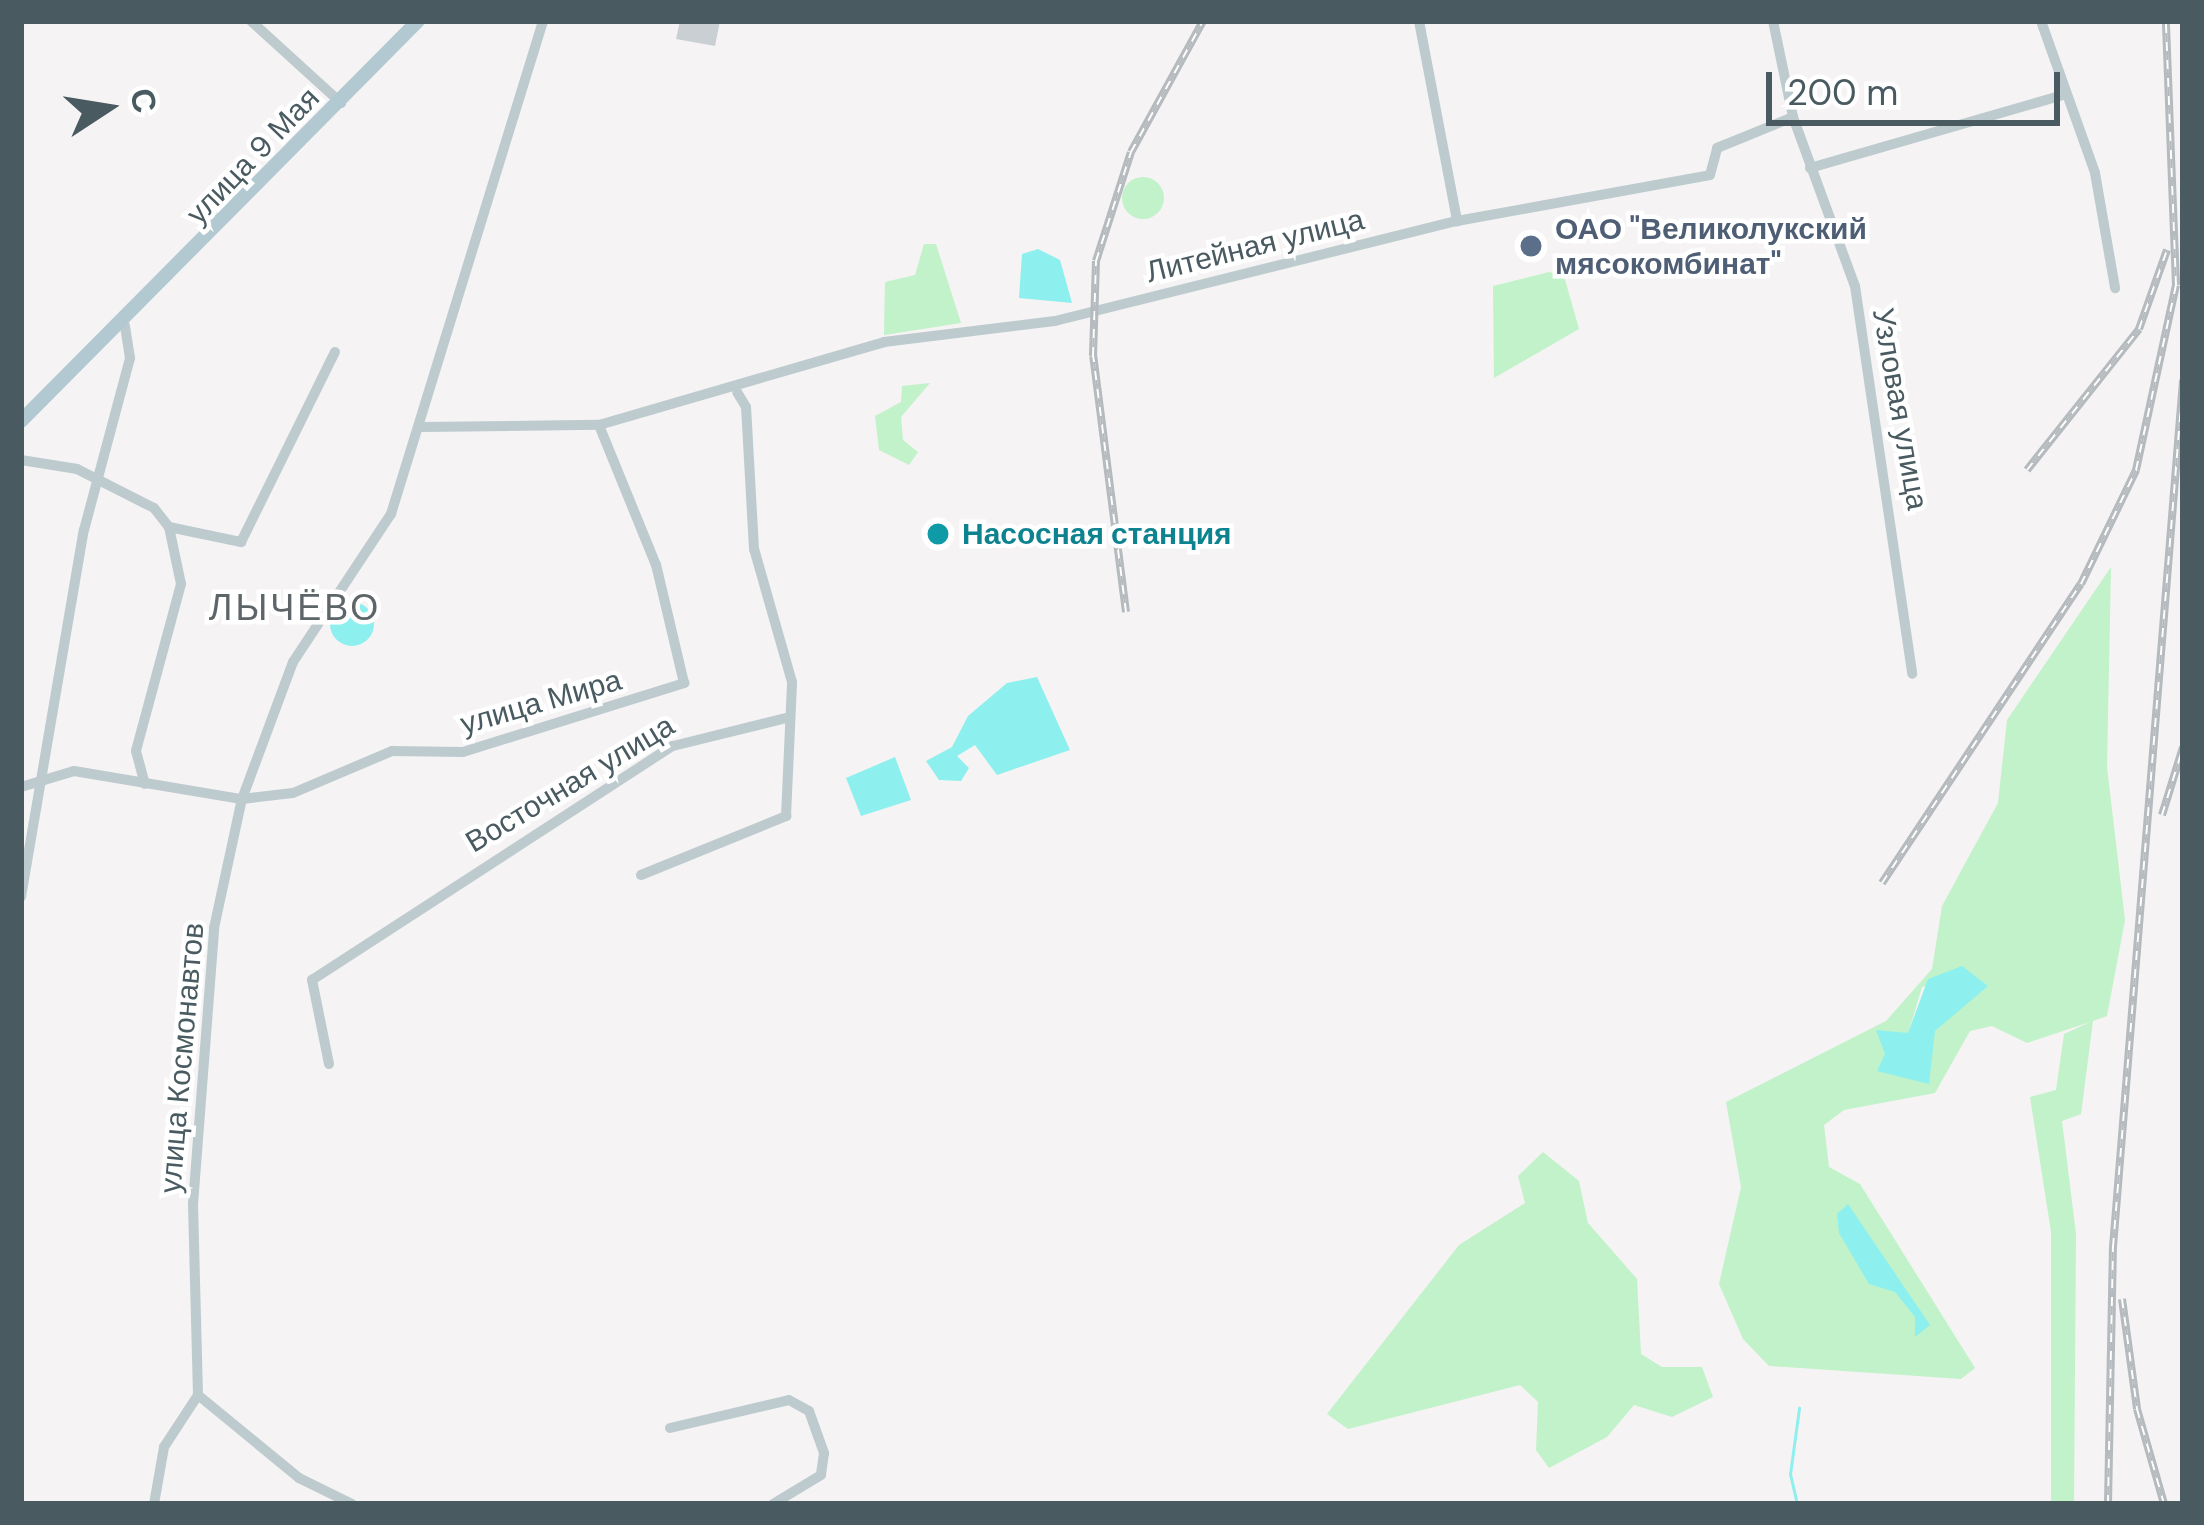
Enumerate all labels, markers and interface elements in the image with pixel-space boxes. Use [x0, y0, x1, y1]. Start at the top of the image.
north arrow [48, 48, 168, 168]
scale bar [1772, 48, 2066, 122]
text: 200 m [1787, 69, 1898, 116]
street label: улица 9 Мая [179, 80, 327, 232]
text: С [120, 84, 167, 117]
street label: Литейная улица [1142, 202, 1368, 290]
place label: ОАО "Великолукский мясокомбинат" [1555, 211, 1867, 282]
marker: ОАО "Великолукский мясокомбинат" [1518, 233, 1544, 259]
street label: Узловая улица [1865, 305, 1935, 513]
place label: Насосная станция [962, 516, 1232, 552]
marker: Насосная станция [925, 521, 951, 547]
district label: ЛЫЧЁВО [209, 586, 381, 630]
street label: улица Мира [456, 662, 626, 742]
street label: Восточная улица [459, 708, 681, 860]
street label: улица Космонавтов [152, 921, 212, 1195]

